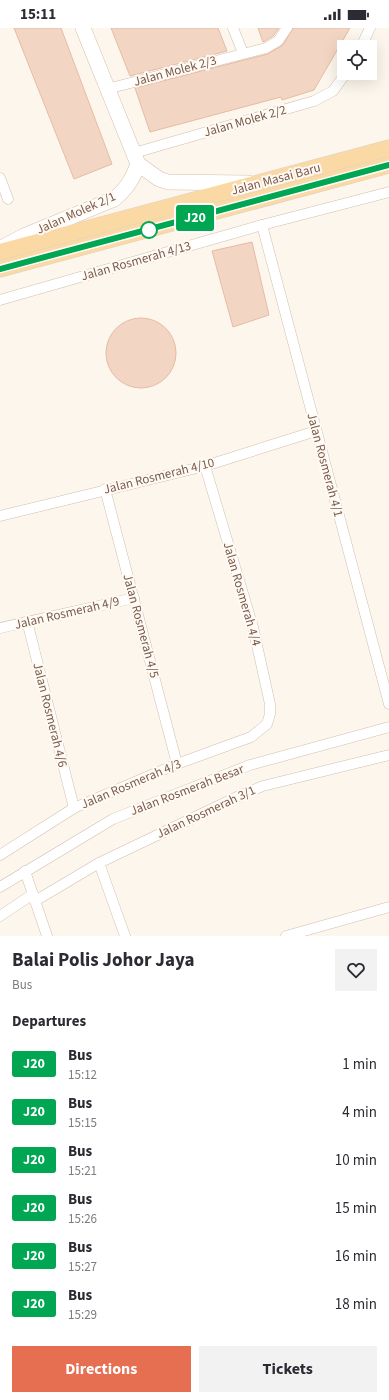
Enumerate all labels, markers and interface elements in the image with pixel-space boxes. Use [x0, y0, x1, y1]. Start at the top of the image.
text: 15:11 [20, 4, 56, 25]
map controls [337, 40, 377, 80]
button: locate [337, 40, 377, 80]
street label: Jalan Molek 2/3 [132, 51, 218, 91]
street label: Jalan Molek 2/2 [202, 101, 288, 141]
street label: Jalan Masai Baru [229, 158, 323, 200]
street label: Jalan Molek 2/1 [33, 187, 119, 239]
line badge: J20 [172, 205, 218, 231]
text: J20 [184, 208, 206, 228]
unlabelled marker [140, 221, 158, 239]
street label: Jalan Rosmerah 4/13 [79, 237, 193, 285]
street label: Jalan Rosmerah 4/1 [302, 411, 348, 519]
street label: Jalan Rosmerah 4/10 [102, 454, 216, 498]
street label: Jalan Rosmerah 4/4 [219, 540, 266, 649]
street label: Jalan Rosmerah 4/5 [118, 572, 164, 680]
street label: Jalan Rosmerah 4/9 [13, 592, 121, 634]
street label: Jalan Rosmerah 4/6 [28, 661, 72, 769]
street label: Jalan Rosmerah 4/3 [78, 755, 184, 813]
street label: Jalan Rosmerah Besar [128, 760, 247, 820]
street label: Jalan Rosmerah 3/1 [154, 781, 258, 843]
text: Balai Polis Johor Jaya [12, 947, 195, 974]
button: heart [335, 949, 377, 991]
text: Bus [12, 976, 32, 994]
text: Departures [12, 1011, 86, 1032]
text: Bus [68, 1045, 92, 1066]
text: J20 [23, 1054, 45, 1074]
text: 1 min [342, 1054, 377, 1075]
text: 15:12 [68, 1066, 97, 1084]
text: Bus [68, 1093, 92, 1114]
text: J20 [23, 1102, 45, 1122]
text: 4 min [342, 1102, 377, 1123]
text: 15:15 [68, 1114, 97, 1132]
text: Bus [68, 1141, 92, 1162]
text: J20 [23, 1150, 45, 1170]
text: 10 min [335, 1150, 377, 1171]
text: 15:21 [68, 1162, 97, 1180]
text: Bus [68, 1189, 92, 1210]
text: J20 [23, 1198, 45, 1218]
text: 15 min [335, 1198, 377, 1219]
text: 15:26 [68, 1210, 97, 1228]
text: Bus [68, 1237, 92, 1258]
text: J20 [23, 1246, 45, 1266]
text: 16 min [335, 1246, 377, 1267]
text: 15:27 [68, 1258, 97, 1276]
text: Bus [68, 1285, 92, 1306]
text: J20 [23, 1294, 45, 1314]
text: 18 min [335, 1294, 377, 1315]
text: 15:29 [68, 1306, 97, 1324]
button: Directions [12, 1346, 191, 1392]
button: Tickets [199, 1346, 377, 1392]

